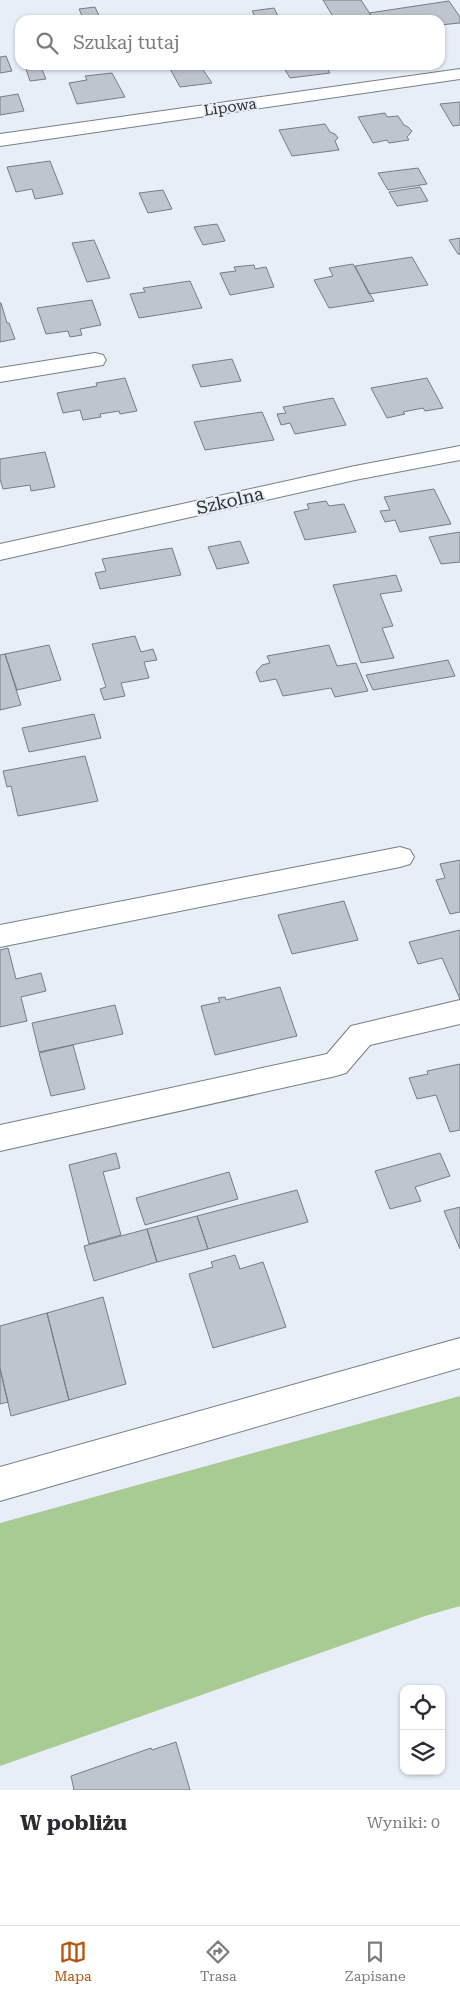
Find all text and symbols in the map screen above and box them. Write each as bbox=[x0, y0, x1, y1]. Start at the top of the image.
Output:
search box bbox=[15, 15, 445, 70]
icon: search bbox=[33, 29, 61, 57]
text: Szukaj tutaj bbox=[73, 31, 180, 54]
street label: Lipowa bbox=[202, 94, 258, 120]
street label: Szkolna bbox=[194, 483, 266, 518]
map controls bbox=[400, 1685, 445, 1775]
button: locate bbox=[400, 1685, 445, 1730]
button: layers bbox=[400, 1730, 445, 1775]
text: W pobliżu bbox=[20, 1811, 127, 1835]
text: Wyniki: 0 bbox=[367, 1813, 440, 1832]
tab: Mapa bbox=[54, 1938, 92, 1984]
tab: Trasa bbox=[200, 1938, 236, 1984]
tab: Zapisane bbox=[345, 1938, 406, 1984]

